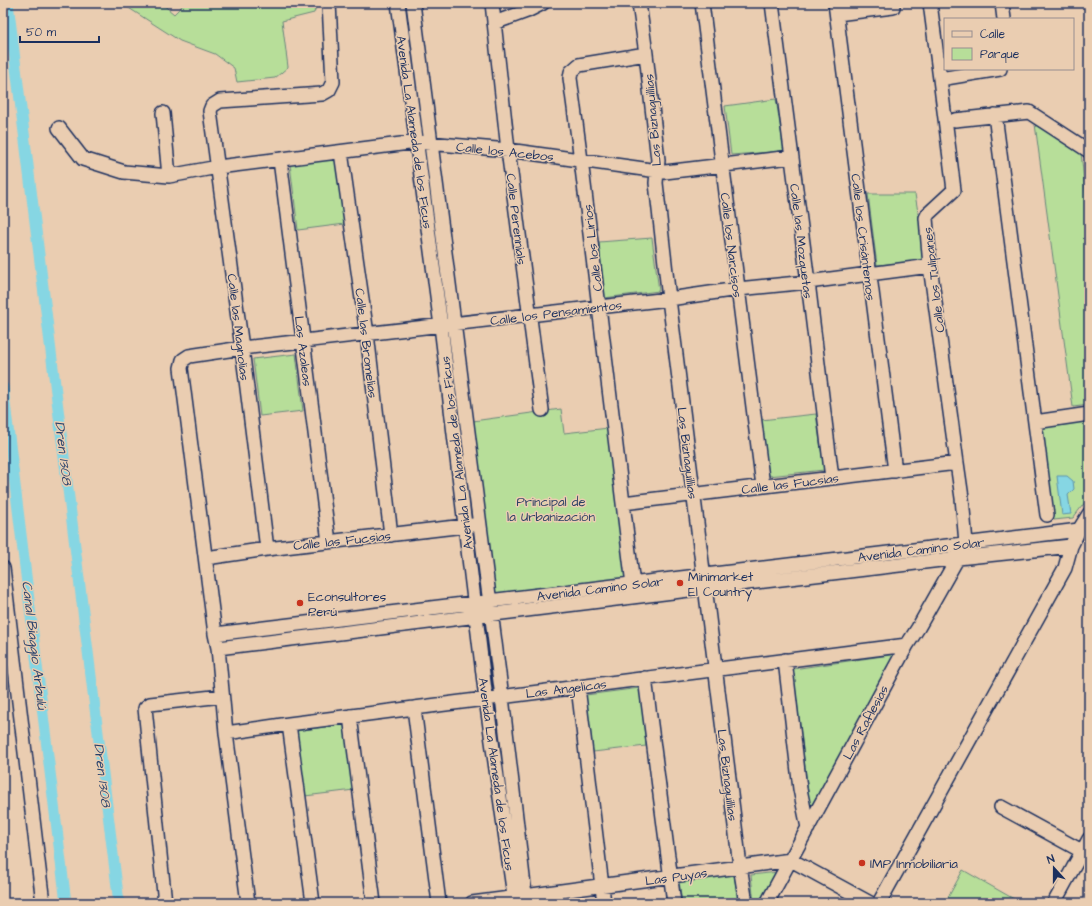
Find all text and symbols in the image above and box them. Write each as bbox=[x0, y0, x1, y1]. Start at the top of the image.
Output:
scale bar bbox=[20, 18, 99, 44]
legend bbox=[944, 18, 1074, 70]
text: 50 m bbox=[26, 24, 57, 41]
text: Calle bbox=[980, 26, 1005, 43]
street label: Avenida La Alameda de los Ficus bbox=[392, 34, 437, 230]
text: Parque bbox=[980, 46, 1020, 63]
street label: Las Biznaguillias bbox=[640, 72, 667, 167]
street label: Calle los Acebos bbox=[455, 138, 555, 166]
street label: Calle Perennials bbox=[501, 172, 531, 266]
street label: Calle los Crisántemos bbox=[846, 173, 880, 302]
street label: Calle las Mozquetas bbox=[785, 183, 817, 300]
street label: Calle los Narcisos bbox=[716, 192, 746, 299]
street label: Calle los Lirios bbox=[579, 203, 607, 292]
street label: Calle los Tulipanes bbox=[919, 226, 949, 334]
street label: Calle las Magnolias bbox=[222, 273, 254, 382]
street label: Calle las Bromelias bbox=[350, 287, 382, 400]
street label: Calle los Pensamientos bbox=[489, 296, 624, 330]
street label: Las Azaleas bbox=[290, 315, 316, 388]
street label: Avenida La Alameda de los Ficus bbox=[436, 355, 478, 551]
street label: Las Biznaguillias bbox=[671, 406, 702, 501]
water label: Dren 1308 bbox=[49, 420, 77, 487]
street label: Calle las Fucsias bbox=[740, 469, 840, 499]
park label: Principal de la Urbanización bbox=[507, 493, 595, 526]
street label: Calle las Fucsias bbox=[292, 527, 392, 555]
street label: Avenida Camino Solar bbox=[857, 533, 985, 567]
place label: Minimarket El Country bbox=[688, 568, 754, 602]
street label: Avenida Camino Solar bbox=[536, 572, 664, 606]
marker: Minimarket El Country bbox=[675, 578, 685, 588]
water label: Canal Biaggio Arbulú bbox=[16, 580, 52, 711]
place label: Econsultores Perú bbox=[308, 588, 387, 621]
marker: Econsultores Perú bbox=[295, 598, 305, 608]
street label: Las Angelicas bbox=[525, 675, 608, 704]
street label: Avenida La Alameda de los Ficus bbox=[474, 676, 519, 872]
street label: Las Raflesias bbox=[839, 682, 893, 763]
street label: Las Biznaguillias bbox=[711, 728, 742, 823]
water label: Dren 1308 bbox=[88, 742, 116, 809]
north arrow bbox=[1034, 848, 1074, 888]
text: N bbox=[1045, 851, 1057, 867]
place label: IMP Inmobiliaria bbox=[870, 855, 958, 873]
marker: IMP Inmobiliaria bbox=[857, 858, 867, 868]
street label: Las Puyas bbox=[644, 864, 709, 891]

